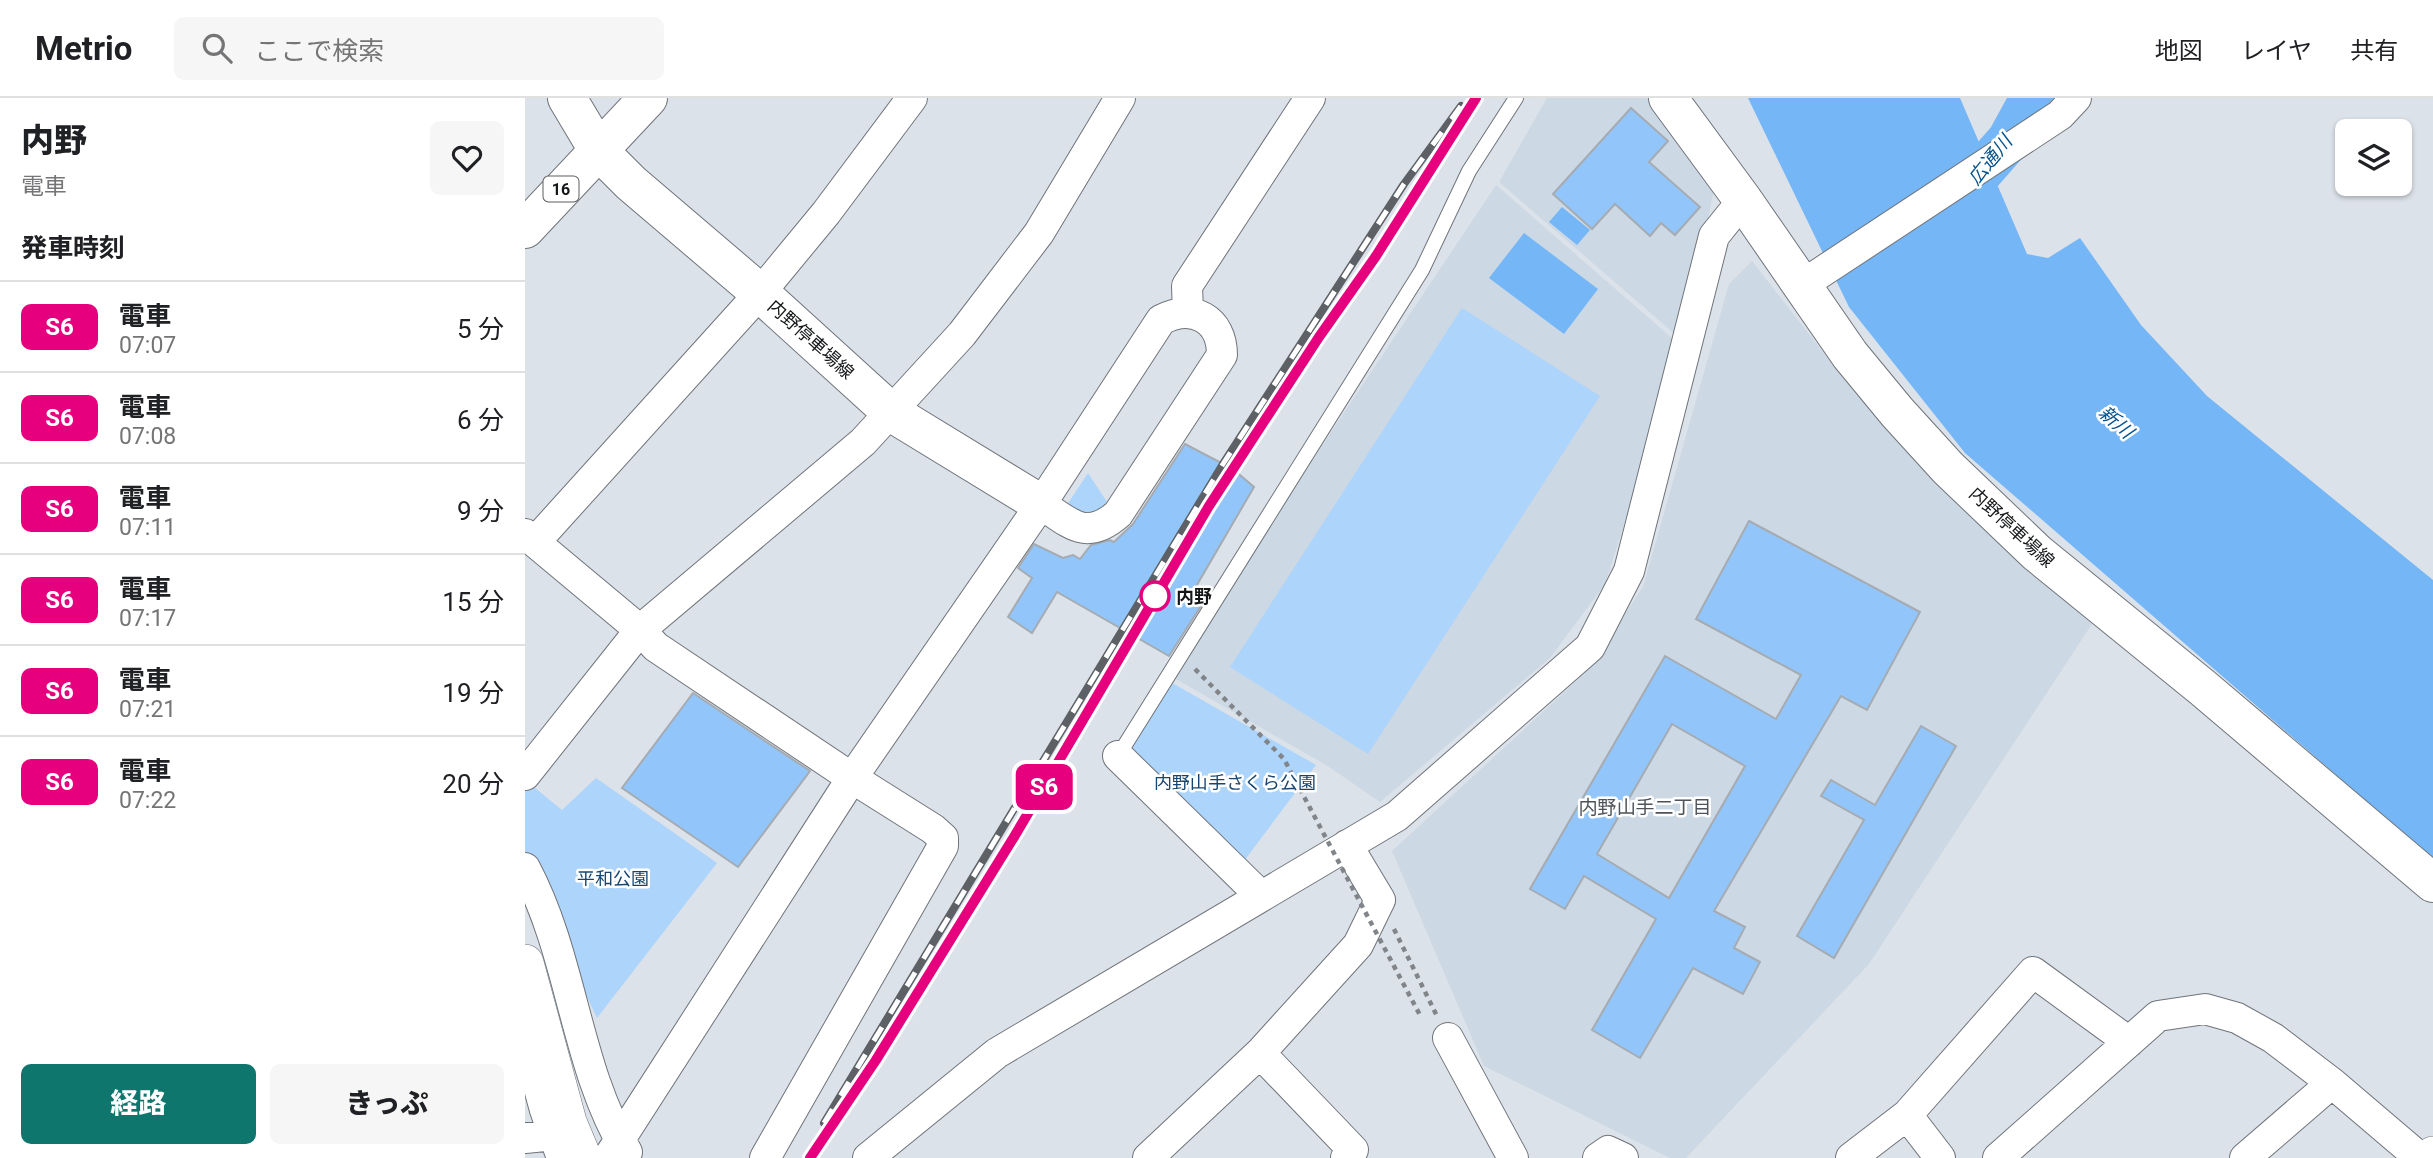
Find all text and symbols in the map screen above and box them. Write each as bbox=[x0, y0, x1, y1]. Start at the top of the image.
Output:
search box bbox=[174, 17, 664, 80]
text: Metrio bbox=[35, 29, 132, 68]
icon: search bbox=[198, 29, 236, 67]
text: ここで検索 bbox=[254, 36, 384, 66]
text: 地図 bbox=[2155, 37, 2203, 65]
text: レイヤ bbox=[2241, 37, 2312, 65]
text: 共有 bbox=[2350, 37, 2398, 65]
map controls bbox=[2335, 119, 2412, 196]
button: layers bbox=[2335, 119, 2412, 196]
text: 内野 bbox=[21, 121, 87, 160]
button: heart bbox=[430, 121, 504, 195]
water label: 広通川 bbox=[1963, 129, 2018, 189]
text: 電車 bbox=[21, 173, 67, 200]
road number: 16 bbox=[544, 176, 579, 202]
text: 発車時刻 bbox=[21, 233, 125, 263]
street label: 内野停車場線 bbox=[764, 295, 858, 383]
text: 電車 bbox=[119, 301, 171, 331]
text: S6 bbox=[45, 313, 74, 341]
text: 5 分 bbox=[457, 314, 504, 344]
text: 07:07 bbox=[119, 332, 176, 359]
text: 電車 bbox=[119, 392, 171, 422]
water label: 新川 bbox=[2094, 401, 2139, 444]
text: S6 bbox=[45, 404, 74, 432]
text: 6 分 bbox=[457, 405, 504, 435]
text: 07:08 bbox=[119, 423, 176, 450]
street label: 内野停車場線 bbox=[1965, 482, 2059, 572]
text: 電車 bbox=[119, 483, 171, 513]
text: S6 bbox=[45, 495, 74, 523]
text: 9 分 bbox=[457, 496, 504, 526]
text: 07:11 bbox=[119, 514, 176, 541]
text: 電車 bbox=[119, 574, 171, 604]
marker: 内野 bbox=[1140, 581, 1170, 611]
text: S6 bbox=[45, 586, 74, 614]
place label: 内野 bbox=[1176, 586, 1212, 607]
text: 15 分 bbox=[442, 587, 504, 617]
text: 07:17 bbox=[119, 605, 176, 632]
text: 電車 bbox=[119, 665, 171, 695]
text: S6 bbox=[45, 677, 74, 705]
text: 19 分 bbox=[442, 678, 504, 708]
text: 07:21 bbox=[119, 696, 176, 723]
text: 電車 bbox=[119, 756, 171, 786]
line badge: S6 bbox=[1013, 764, 1075, 810]
text: S6 bbox=[45, 768, 74, 796]
text: 20 分 bbox=[442, 769, 504, 799]
park label: 内野山手さくら公園 bbox=[1154, 772, 1316, 793]
text: S6 bbox=[1030, 773, 1058, 801]
text: 07:22 bbox=[119, 787, 176, 814]
district label: 内野山手二丁目 bbox=[1578, 796, 1712, 819]
park label: 平和公園 bbox=[577, 868, 649, 889]
button: 経路 bbox=[21, 1064, 256, 1144]
button: きっぷ bbox=[270, 1064, 504, 1144]

